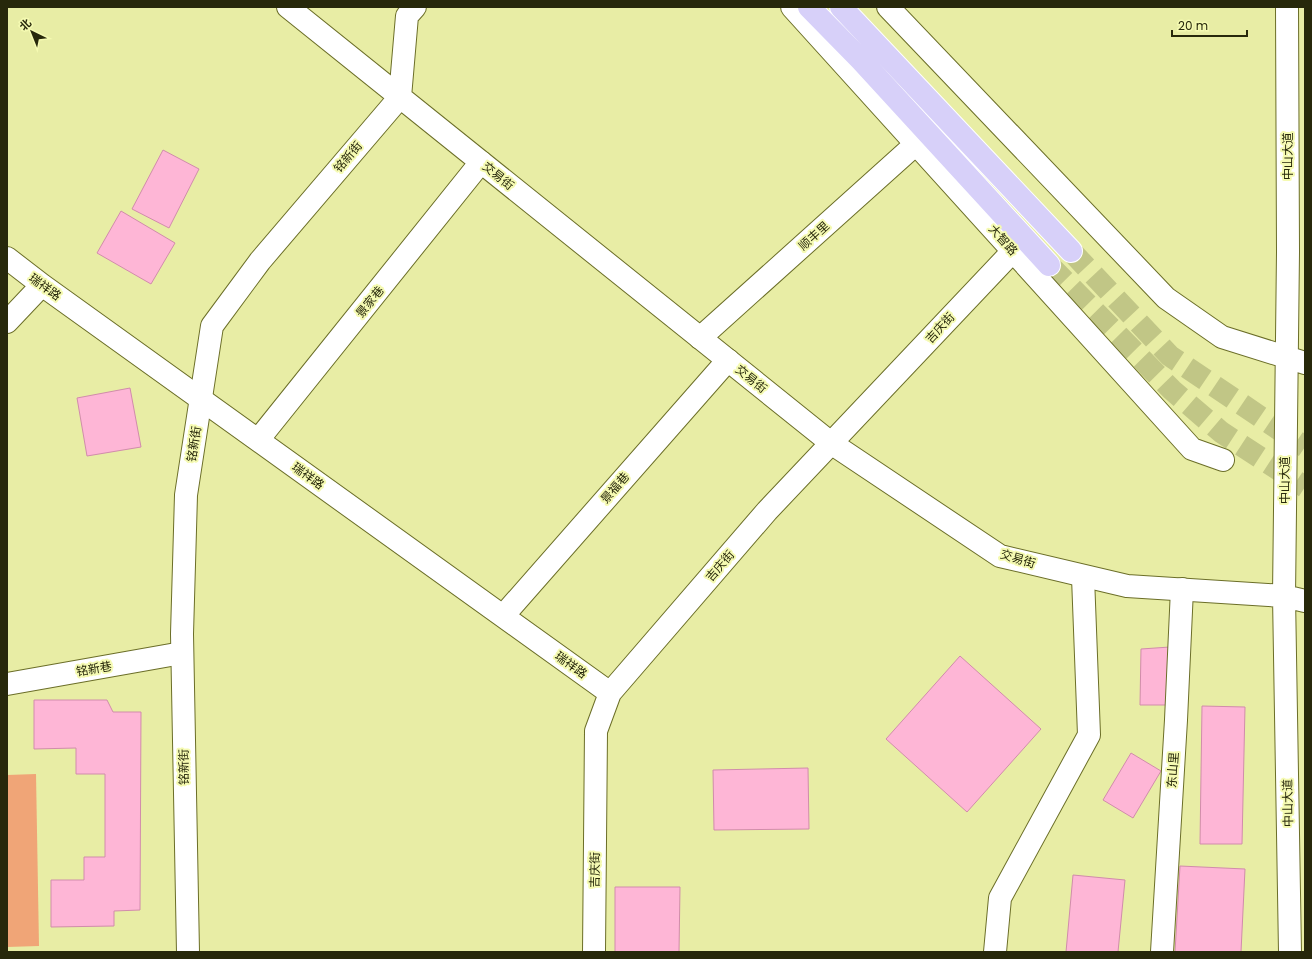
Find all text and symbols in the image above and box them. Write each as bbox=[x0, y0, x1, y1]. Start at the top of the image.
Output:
north arrow bbox=[12, 12, 52, 52]
scale bar bbox=[1172, 12, 1247, 38]
text: 北 bbox=[16, 15, 35, 34]
text: 20 m bbox=[1178, 17, 1208, 34]
street label: 中山大道 bbox=[1279, 132, 1296, 180]
street label: 铭新街 bbox=[330, 137, 366, 176]
street label: 交易街 bbox=[479, 158, 518, 194]
street label: 顺丰里 bbox=[795, 217, 833, 254]
street label: 大智路 bbox=[985, 221, 1022, 259]
street label: 瑞祥路 bbox=[26, 269, 65, 304]
street label: 景家巷 bbox=[352, 282, 388, 321]
street label: 吉庆街 bbox=[921, 309, 958, 347]
street label: 交易街 bbox=[732, 361, 771, 397]
street label: 铭新街 bbox=[182, 425, 205, 463]
street label: 中山大道 bbox=[1276, 456, 1293, 504]
street label: 瑞祥路 bbox=[289, 458, 328, 493]
street label: 景福巷 bbox=[596, 469, 633, 507]
street label: 交易街 bbox=[998, 545, 1038, 572]
street label: 吉庆街 bbox=[701, 547, 738, 585]
street label: 瑞祥路 bbox=[552, 647, 591, 682]
street label: 铭新巷 bbox=[75, 657, 113, 680]
street label: 铭新街 bbox=[175, 749, 192, 785]
street label: 东山里 bbox=[1163, 751, 1182, 789]
street label: 中山大道 bbox=[1279, 779, 1296, 827]
street label: 吉庆街 bbox=[586, 852, 603, 888]

